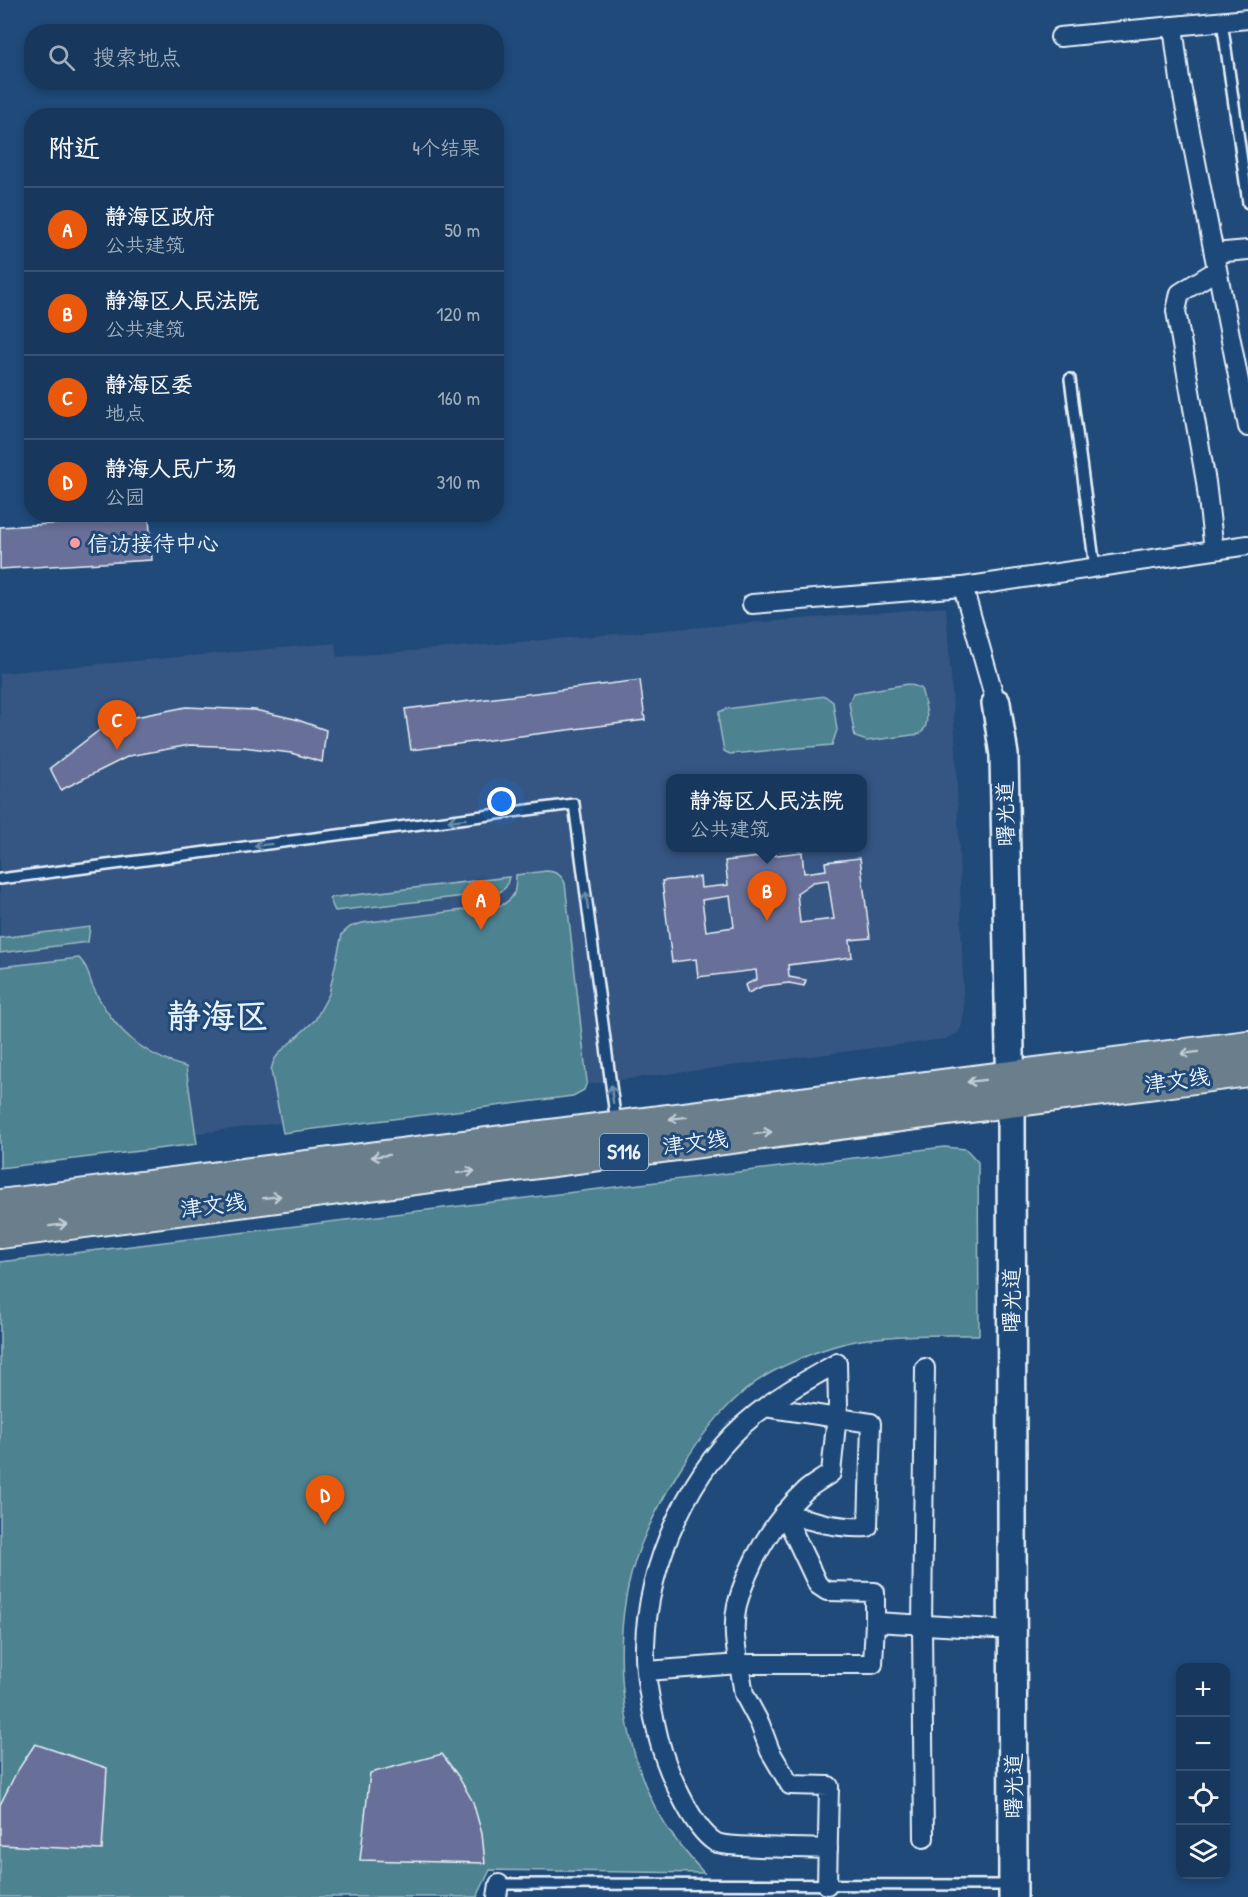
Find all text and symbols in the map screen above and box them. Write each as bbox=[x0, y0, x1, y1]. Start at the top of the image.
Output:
search box bbox=[24, 24, 504, 90]
icon: search bbox=[45, 41, 78, 74]
text: 搜索地点 bbox=[93, 42, 181, 72]
text: 附近 bbox=[48, 130, 100, 165]
text: 4个结果 bbox=[413, 134, 480, 161]
text: 静海区政府 bbox=[105, 201, 215, 231]
text: A bbox=[63, 216, 72, 243]
text: 50 m bbox=[444, 216, 480, 243]
text: 公共建筑 bbox=[105, 231, 185, 258]
text: 静海区人民法院 bbox=[105, 285, 259, 315]
text: B bbox=[62, 300, 73, 327]
text: 120 m bbox=[436, 300, 480, 327]
text: 公共建筑 bbox=[105, 315, 185, 342]
text: 静海区委 bbox=[105, 369, 193, 399]
text: C bbox=[62, 384, 73, 411]
text: 160 m bbox=[438, 384, 480, 411]
text: 地点 bbox=[105, 399, 145, 426]
text: 静海人民广场 bbox=[105, 453, 237, 483]
text: D bbox=[63, 468, 72, 495]
text: 310 m bbox=[437, 468, 480, 495]
text: 公园 bbox=[105, 483, 145, 510]
place label: 信访接待中心 bbox=[87, 528, 219, 558]
marker: 信访接待中心 bbox=[68, 536, 82, 550]
pin: C bbox=[98, 700, 136, 750]
popup bbox=[666, 774, 867, 852]
street label: 曙光道 bbox=[989, 781, 1021, 847]
text: 静海区人民法院 bbox=[689, 785, 844, 815]
your location bbox=[487, 787, 516, 816]
one-way arrow bbox=[447, 814, 467, 825]
text: 公共建筑 bbox=[689, 815, 769, 842]
one-way arrow bbox=[254, 839, 274, 850]
pin: B bbox=[748, 872, 786, 921]
pin: A bbox=[462, 880, 500, 930]
one-way arrow bbox=[581, 891, 592, 911]
district label: 静海区 bbox=[167, 993, 269, 1039]
one-way arrow bbox=[1181, 1048, 1200, 1059]
street label: 津文线 bbox=[1142, 1061, 1212, 1099]
one-way arrow bbox=[966, 1076, 986, 1087]
one-way arrow bbox=[606, 1085, 617, 1105]
one-way arrow bbox=[669, 1113, 688, 1124]
street label: 津文线 bbox=[660, 1123, 730, 1161]
one-way arrow bbox=[753, 1128, 772, 1139]
road number: S116 bbox=[600, 1134, 648, 1170]
one-way arrow bbox=[371, 1151, 391, 1162]
one-way arrow bbox=[455, 1167, 475, 1178]
street label: 津文线 bbox=[178, 1186, 248, 1224]
one-way arrow bbox=[262, 1192, 282, 1203]
one-way arrow bbox=[48, 1220, 67, 1231]
street label: 曙光道 bbox=[996, 1267, 1026, 1333]
pin: D bbox=[306, 1476, 344, 1525]
map controls bbox=[1176, 1663, 1230, 1879]
button: + bbox=[1176, 1663, 1230, 1717]
button: − bbox=[1176, 1717, 1230, 1771]
street label: 曙光道 bbox=[998, 1753, 1028, 1819]
button: locate bbox=[1176, 1771, 1230, 1825]
button: layers bbox=[1176, 1825, 1230, 1879]

